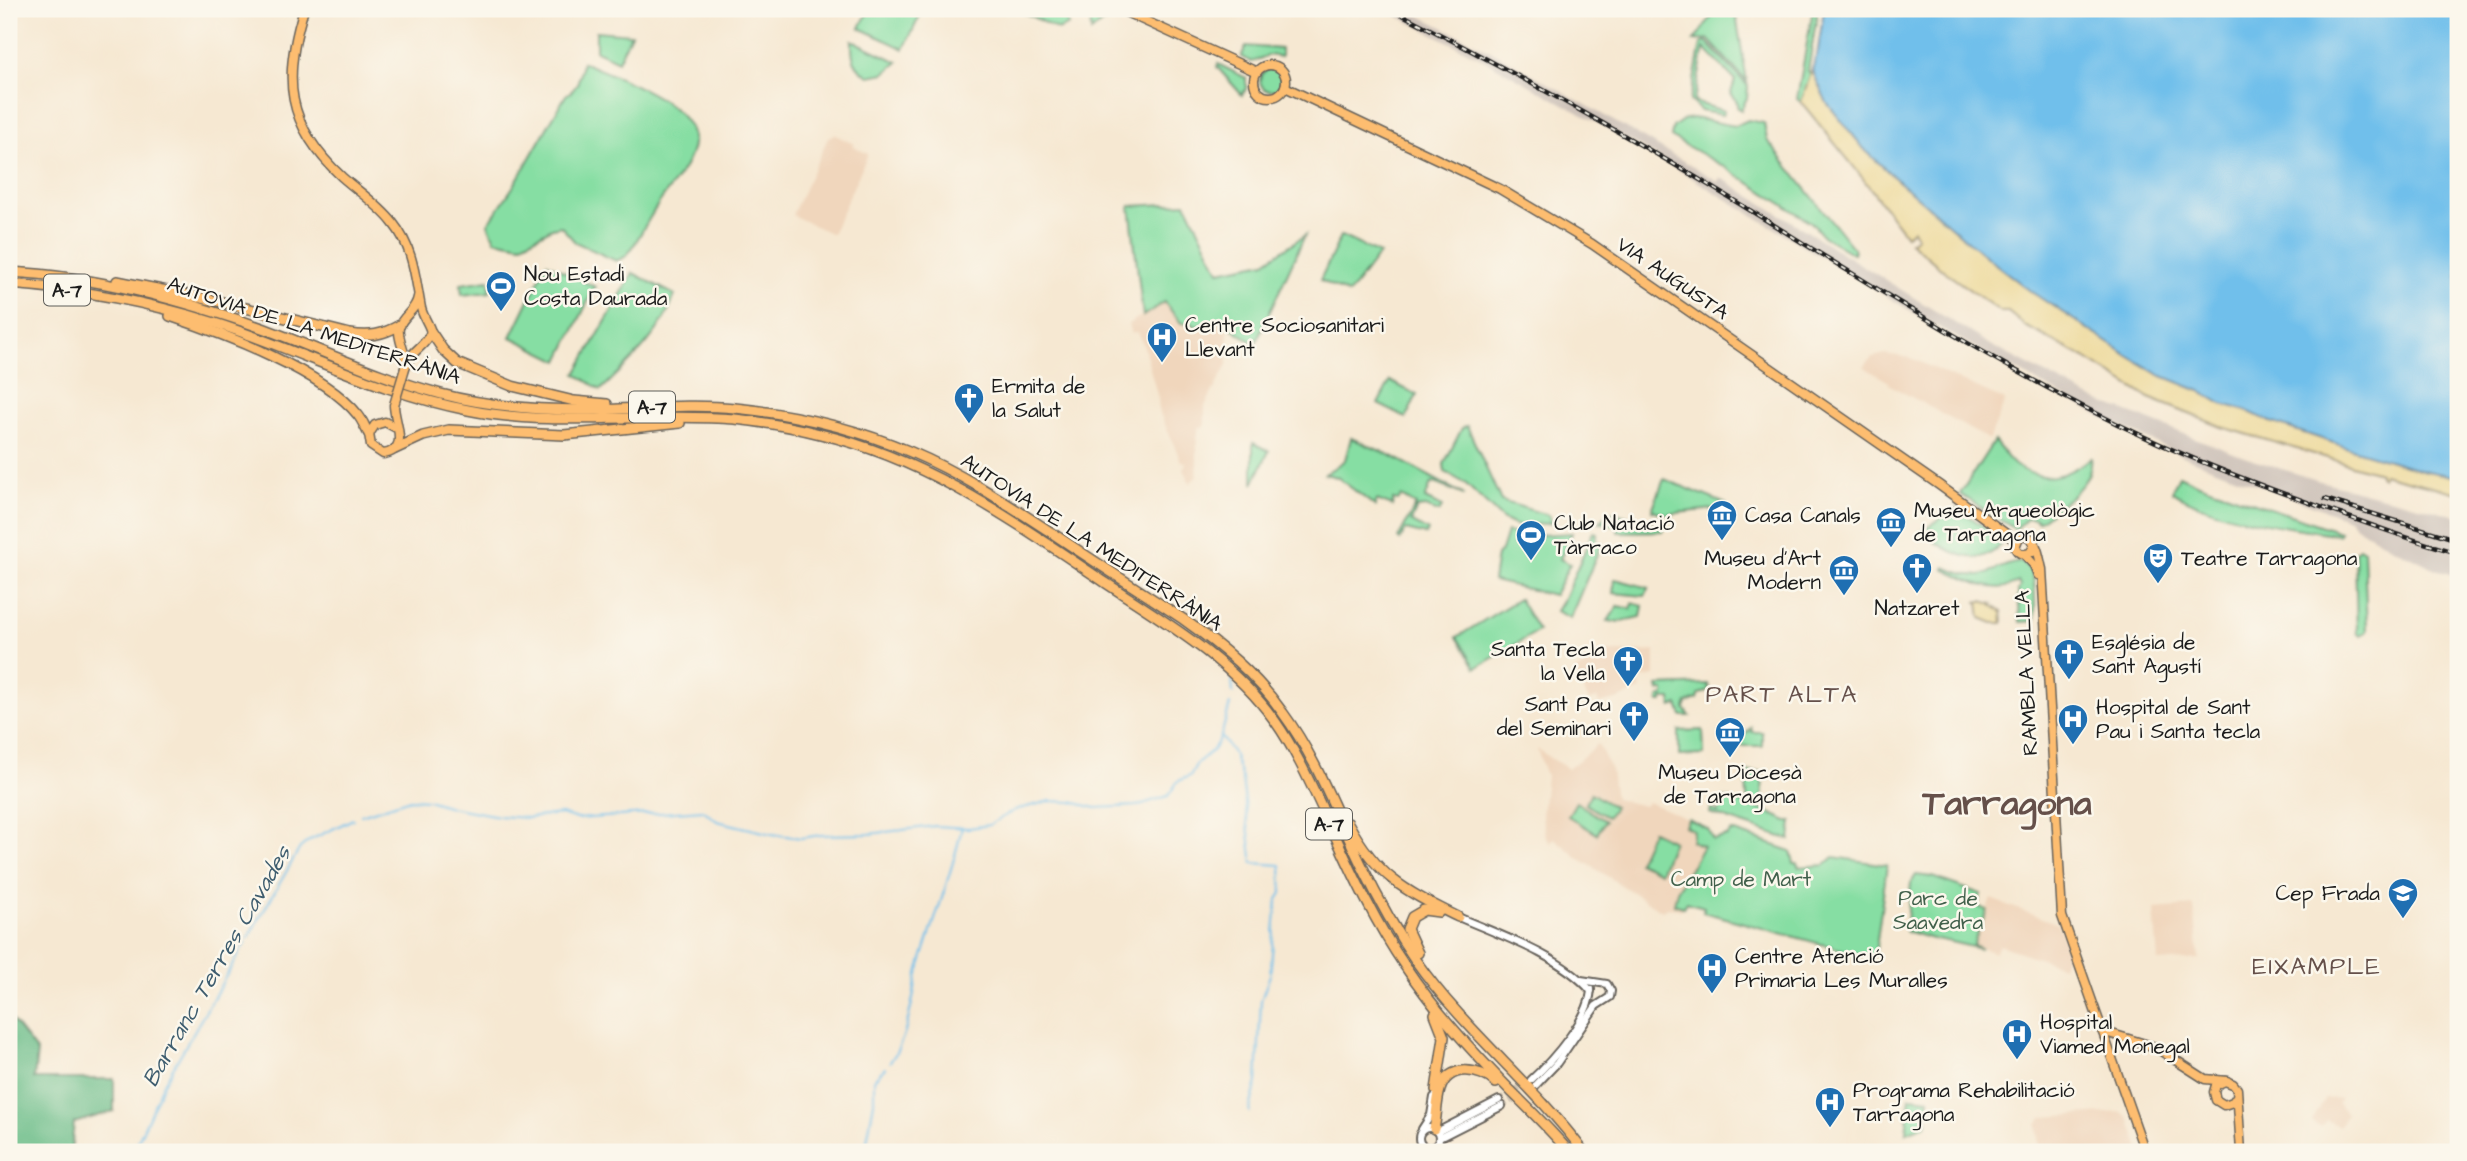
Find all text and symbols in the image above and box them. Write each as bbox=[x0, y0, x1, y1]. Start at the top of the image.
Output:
street label: VIA AUGUSTA bbox=[1611, 230, 1735, 327]
place label: Nou Estadi Costa Daurada bbox=[524, 260, 668, 313]
street label: AUTOVIA DE LA MEDITERRÀNIA bbox=[163, 269, 465, 392]
sports icon: Nou Estadi Costa Daurada bbox=[484, 269, 518, 313]
road number: A-7 bbox=[44, 274, 90, 306]
place label: Centre Sociosanitari Llevant bbox=[1185, 311, 1384, 364]
hospital icon: Centre Sociosanitari Llevant bbox=[1145, 320, 1179, 364]
place label: Ermita de la Salut bbox=[992, 372, 1085, 425]
church icon: Ermita de la Salut bbox=[952, 381, 986, 425]
road number: A-7 bbox=[629, 392, 675, 422]
street label: AUTOVIA DE LA MEDITERRÀNIA bbox=[955, 447, 1229, 638]
place label: Museu Arqueològic de Tarragona bbox=[1914, 496, 2095, 551]
museum icon: Casa Canals bbox=[1705, 498, 1739, 542]
place label: Casa Canals bbox=[1745, 501, 1861, 530]
museum icon: Museu Arqueològic de Tarragona bbox=[1874, 505, 1908, 549]
place label: Club Natació Tàrraco bbox=[1554, 509, 1675, 562]
sports icon: Club Natació Tàrraco bbox=[1514, 518, 1548, 562]
theatre icon: Teatre Tarragona bbox=[2141, 541, 2175, 585]
place label: Museu d'Art Modern bbox=[1704, 544, 1822, 597]
place label: Teatre Tarragona bbox=[2181, 544, 2358, 575]
church icon: Natzaret bbox=[1900, 551, 1934, 595]
museum icon: Museu d'Art Modern bbox=[1827, 553, 1861, 597]
street label: RAMBLA VELLA bbox=[2008, 589, 2045, 756]
place label: Natzaret bbox=[1875, 594, 1960, 623]
place label: Església de Sant Agustí bbox=[2092, 628, 2202, 683]
place label: Santa Tecla la Vella bbox=[1491, 635, 1605, 688]
church icon: Església de Sant Agustí bbox=[2052, 637, 2086, 681]
church icon: Santa Tecla la Vella bbox=[1611, 644, 1645, 688]
district label: PART ALTA bbox=[1706, 678, 1858, 712]
place label: Sant Pau del Seminari bbox=[1497, 690, 1611, 743]
place label: Hospital de Sant Pau i Santa tecla bbox=[2096, 693, 2260, 746]
church icon: Sant Pau del Seminari bbox=[1617, 699, 1651, 743]
hospital icon: Hospital de Sant Pau i Santa tecla bbox=[2056, 702, 2090, 746]
museum icon: Museu Diocesà de Tarragona bbox=[1713, 715, 1747, 759]
place label: Museu Diocesà de Tarragona bbox=[1658, 758, 1802, 813]
district label: Tarragona bbox=[1921, 779, 2092, 830]
road number: A-7 bbox=[1306, 808, 1352, 839]
water label: Barranc Terres Cavades bbox=[135, 839, 300, 1093]
park label: Camp de Mart bbox=[1671, 865, 1812, 895]
school or university icon: Cep Frada bbox=[2386, 876, 2420, 920]
place label: Cep Frada bbox=[2275, 879, 2380, 909]
park label: Parc de Saavedra bbox=[1893, 884, 1983, 937]
place label: Centre Atenció Primaria Les Muralles bbox=[1735, 942, 1948, 995]
district label: EIXAMPLE bbox=[2252, 950, 2382, 984]
hospital icon: Centre Atenció Primaria Les Muralles bbox=[1695, 951, 1729, 995]
place label: Hospital Viamed Monegal bbox=[2040, 1008, 2190, 1063]
hospital icon: Hospital Viamed Monegal bbox=[2000, 1017, 2034, 1061]
place label: Programa Rehabilitació Tarragona bbox=[1853, 1076, 2075, 1131]
hospital icon: Programa Rehabilitació Tarragona bbox=[1813, 1085, 1847, 1129]

